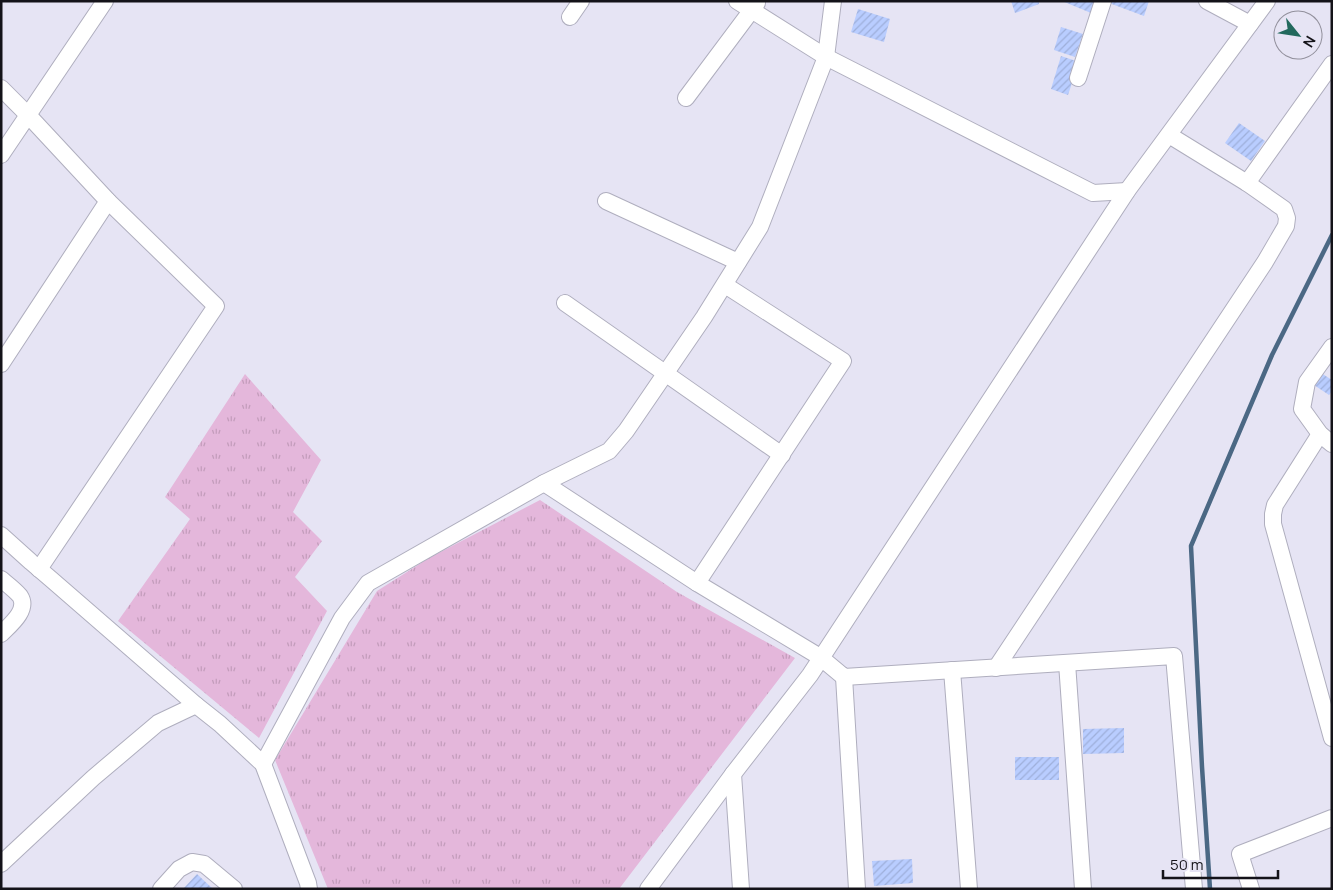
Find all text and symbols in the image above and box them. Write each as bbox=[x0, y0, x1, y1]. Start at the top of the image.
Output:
north arrow bbox=[1273, 10, 1323, 60]
text: N bbox=[1299, 33, 1320, 51]
scale bar bbox=[1163, 848, 1278, 880]
text: 50 m bbox=[1170, 854, 1204, 875]

